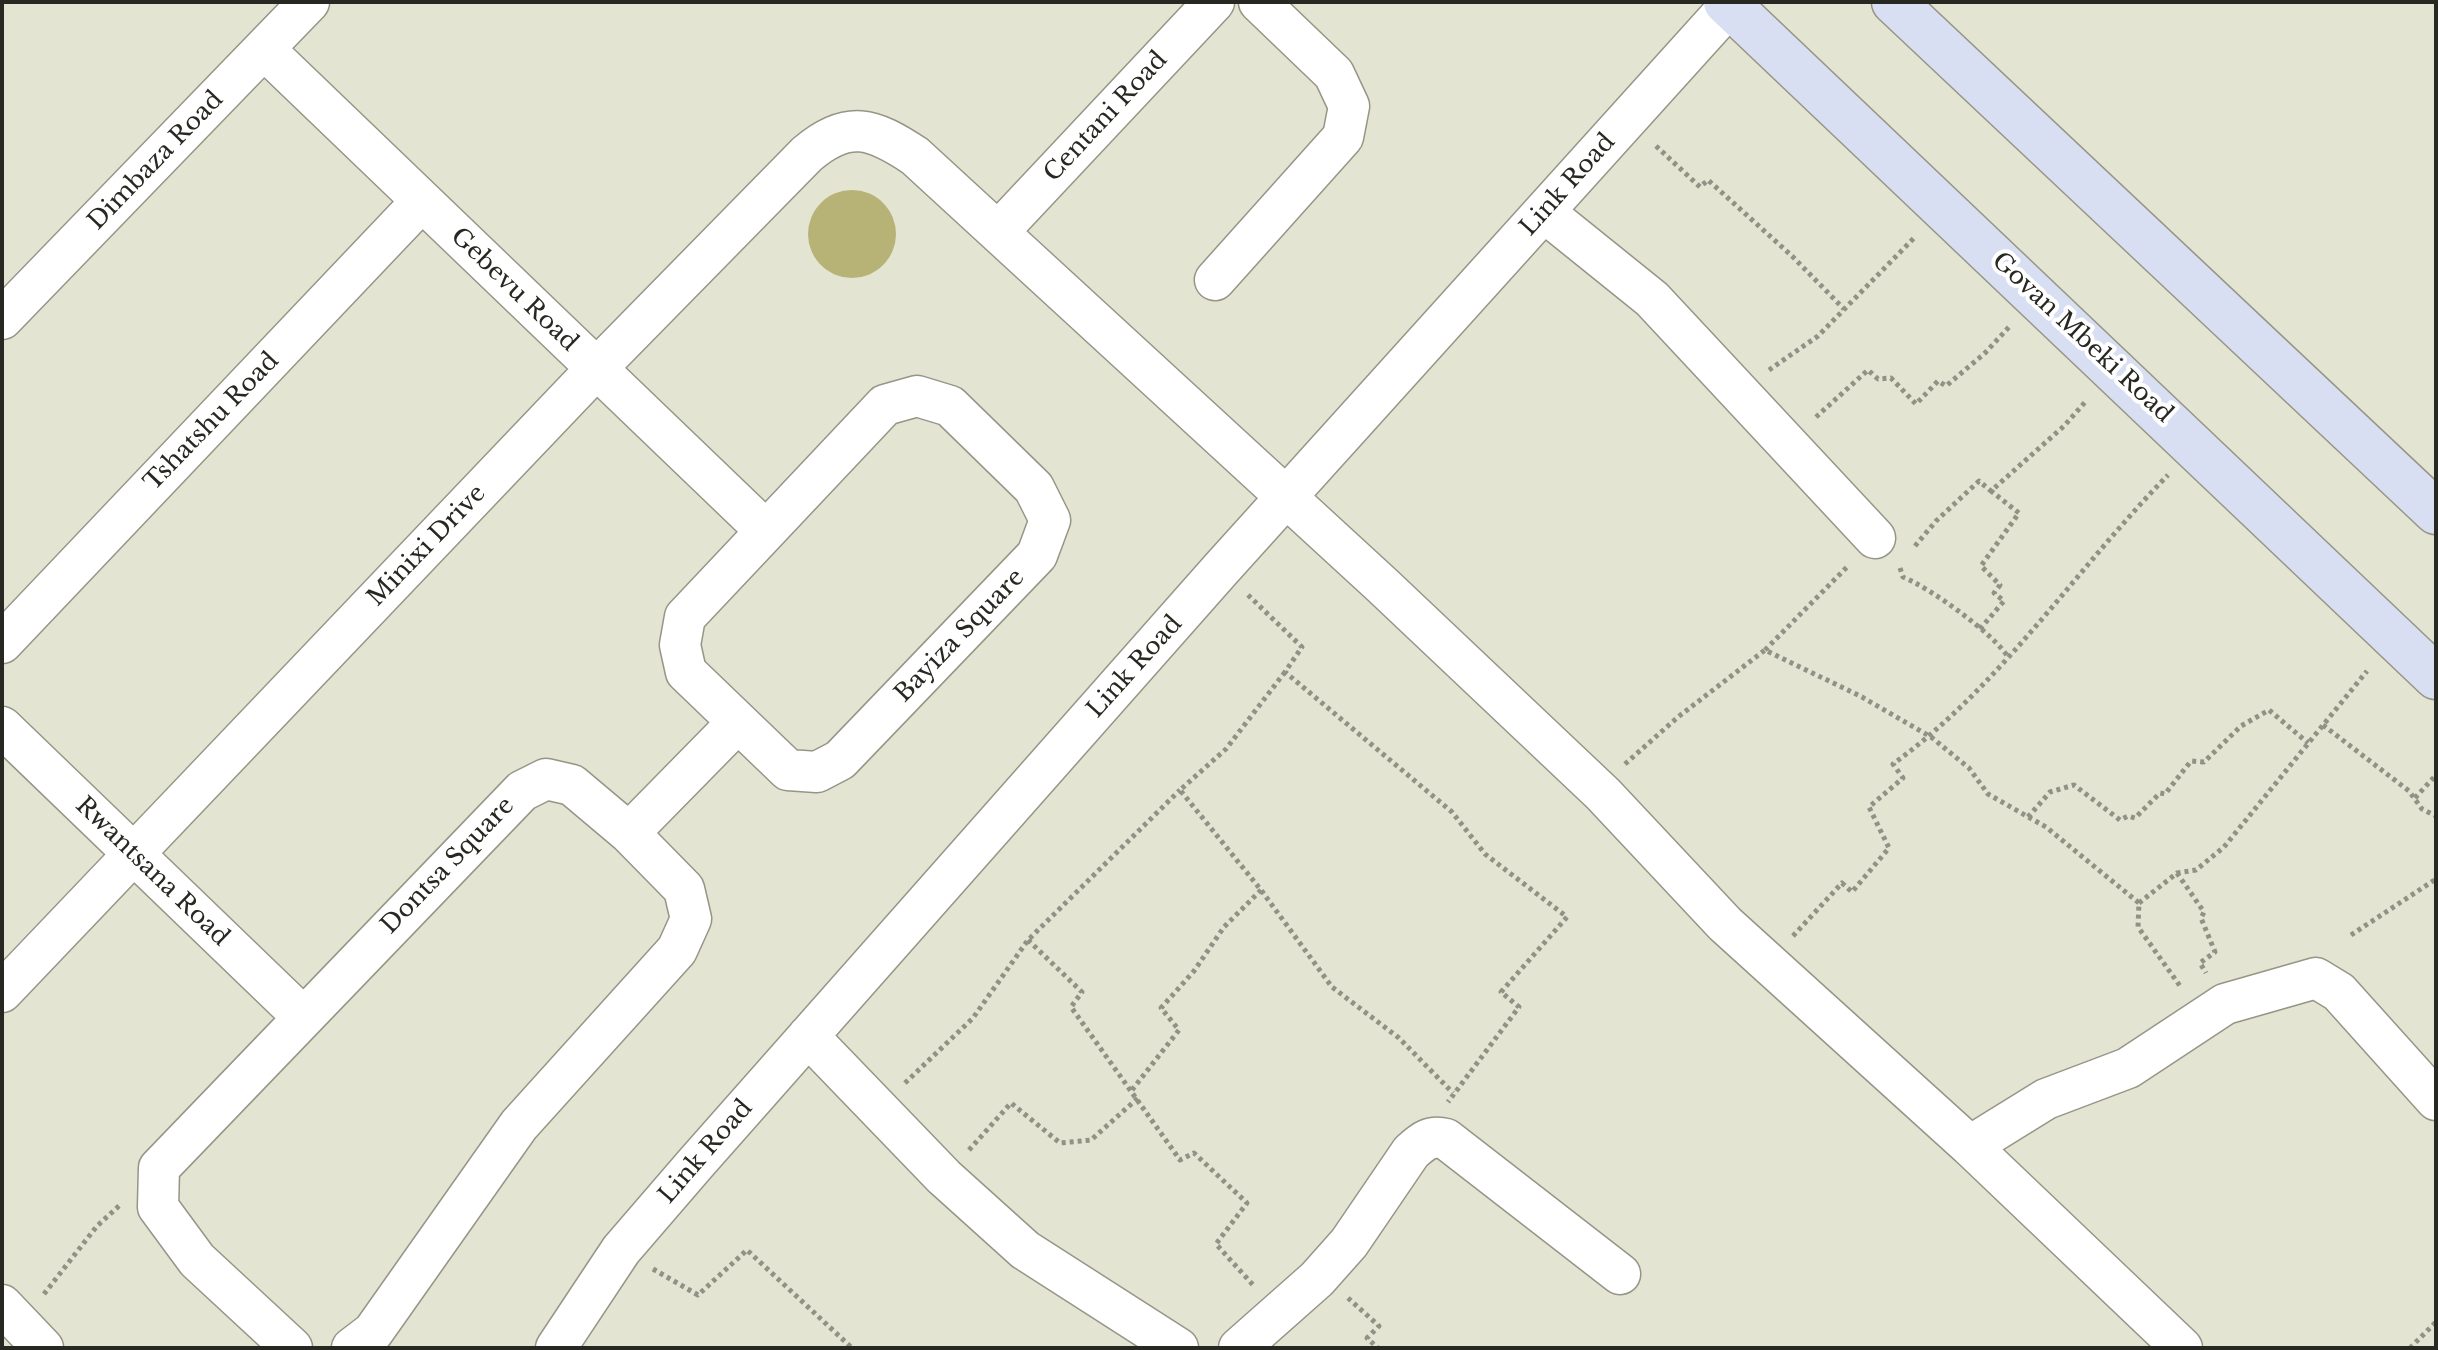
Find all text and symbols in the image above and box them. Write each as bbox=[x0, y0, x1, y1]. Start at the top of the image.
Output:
street label: Centani Road bbox=[1038, 46, 1174, 188]
street label: Dimbaza Road bbox=[83, 86, 229, 236]
street label: Link Road bbox=[1515, 128, 1621, 242]
street label: Gebevu Road bbox=[445, 222, 583, 358]
street label: Govan Mbeki Road bbox=[1986, 247, 2178, 429]
street label: Tshatshu Road bbox=[139, 347, 285, 497]
street label: Minixi Drive bbox=[362, 479, 492, 613]
street label: Bayiza Square bbox=[889, 564, 1031, 708]
street label: Link Road bbox=[1082, 610, 1188, 724]
street label: Rwantsana Road bbox=[69, 791, 235, 953]
street label: Dontsa Square bbox=[375, 792, 521, 940]
street label: Link Road bbox=[653, 1094, 759, 1210]

